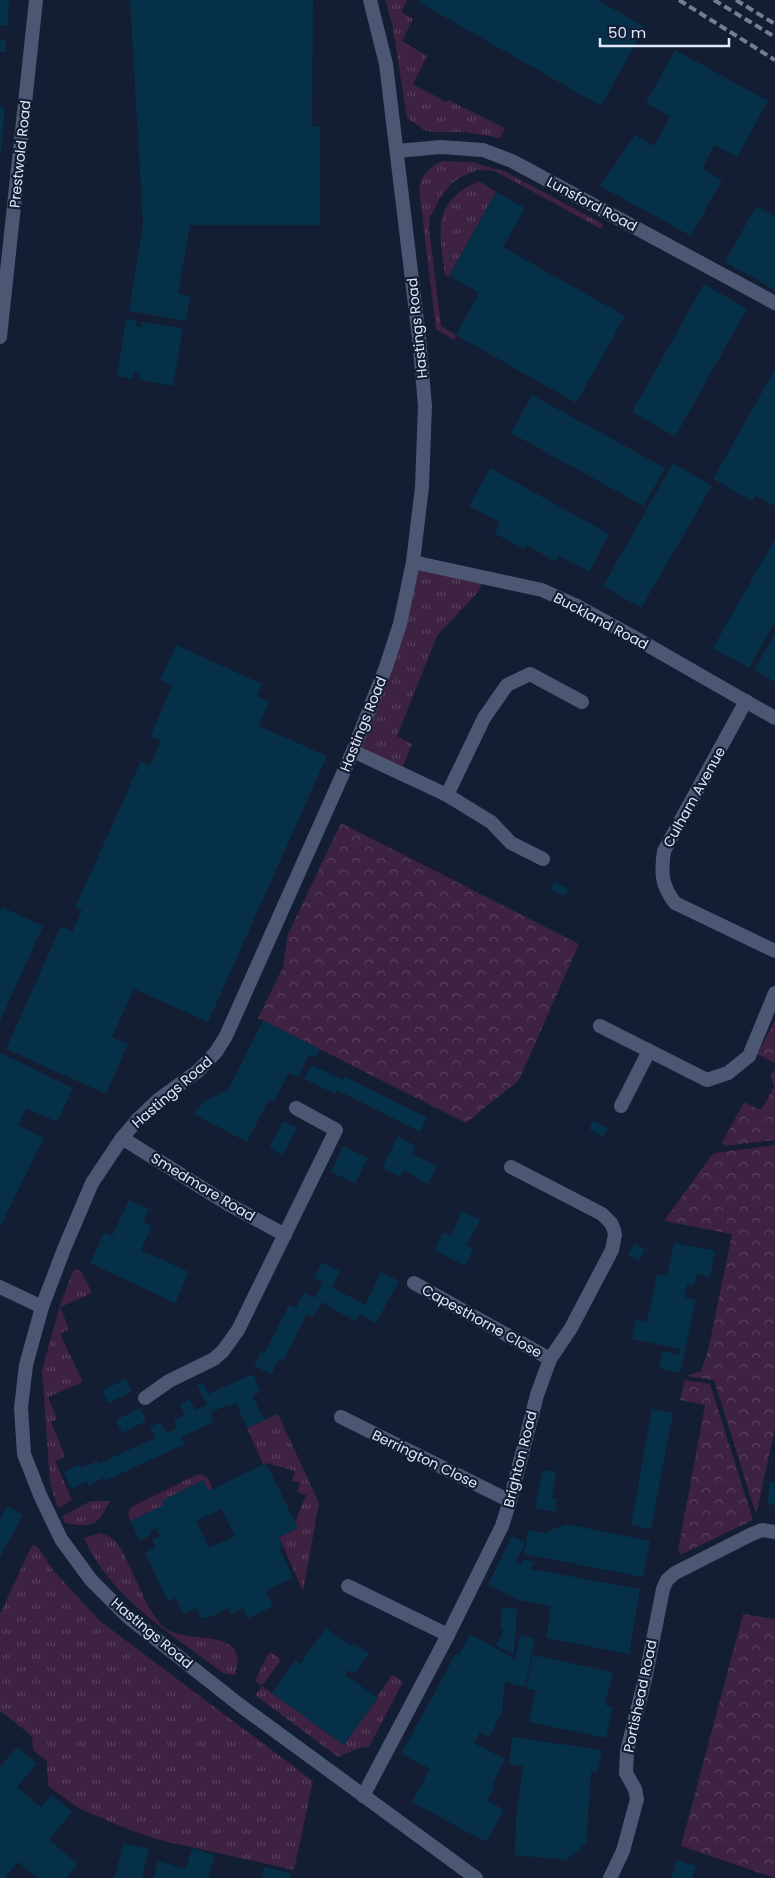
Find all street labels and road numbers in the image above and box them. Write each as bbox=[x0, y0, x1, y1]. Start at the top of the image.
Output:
street label: Prestwold Road bbox=[4, 99, 36, 209]
street label: Lunsford Road bbox=[543, 172, 641, 236]
street label: Hastings Road bbox=[402, 277, 432, 379]
street label: Buckland Road bbox=[550, 588, 652, 654]
street label: Hastings Road bbox=[335, 673, 391, 775]
street label: Culham Avenue bbox=[658, 743, 730, 851]
street label: Hastings Road bbox=[127, 1051, 217, 1133]
street label: Smedmore Road bbox=[147, 1148, 259, 1226]
street label: Capesthorne Close bbox=[418, 1280, 546, 1363]
street label: Brighton Road bbox=[498, 1409, 542, 1509]
street label: Berrington Close bbox=[369, 1425, 482, 1493]
street label: Hastings Road bbox=[107, 1593, 197, 1673]
street label: Portishead Road bbox=[618, 1638, 662, 1754]

